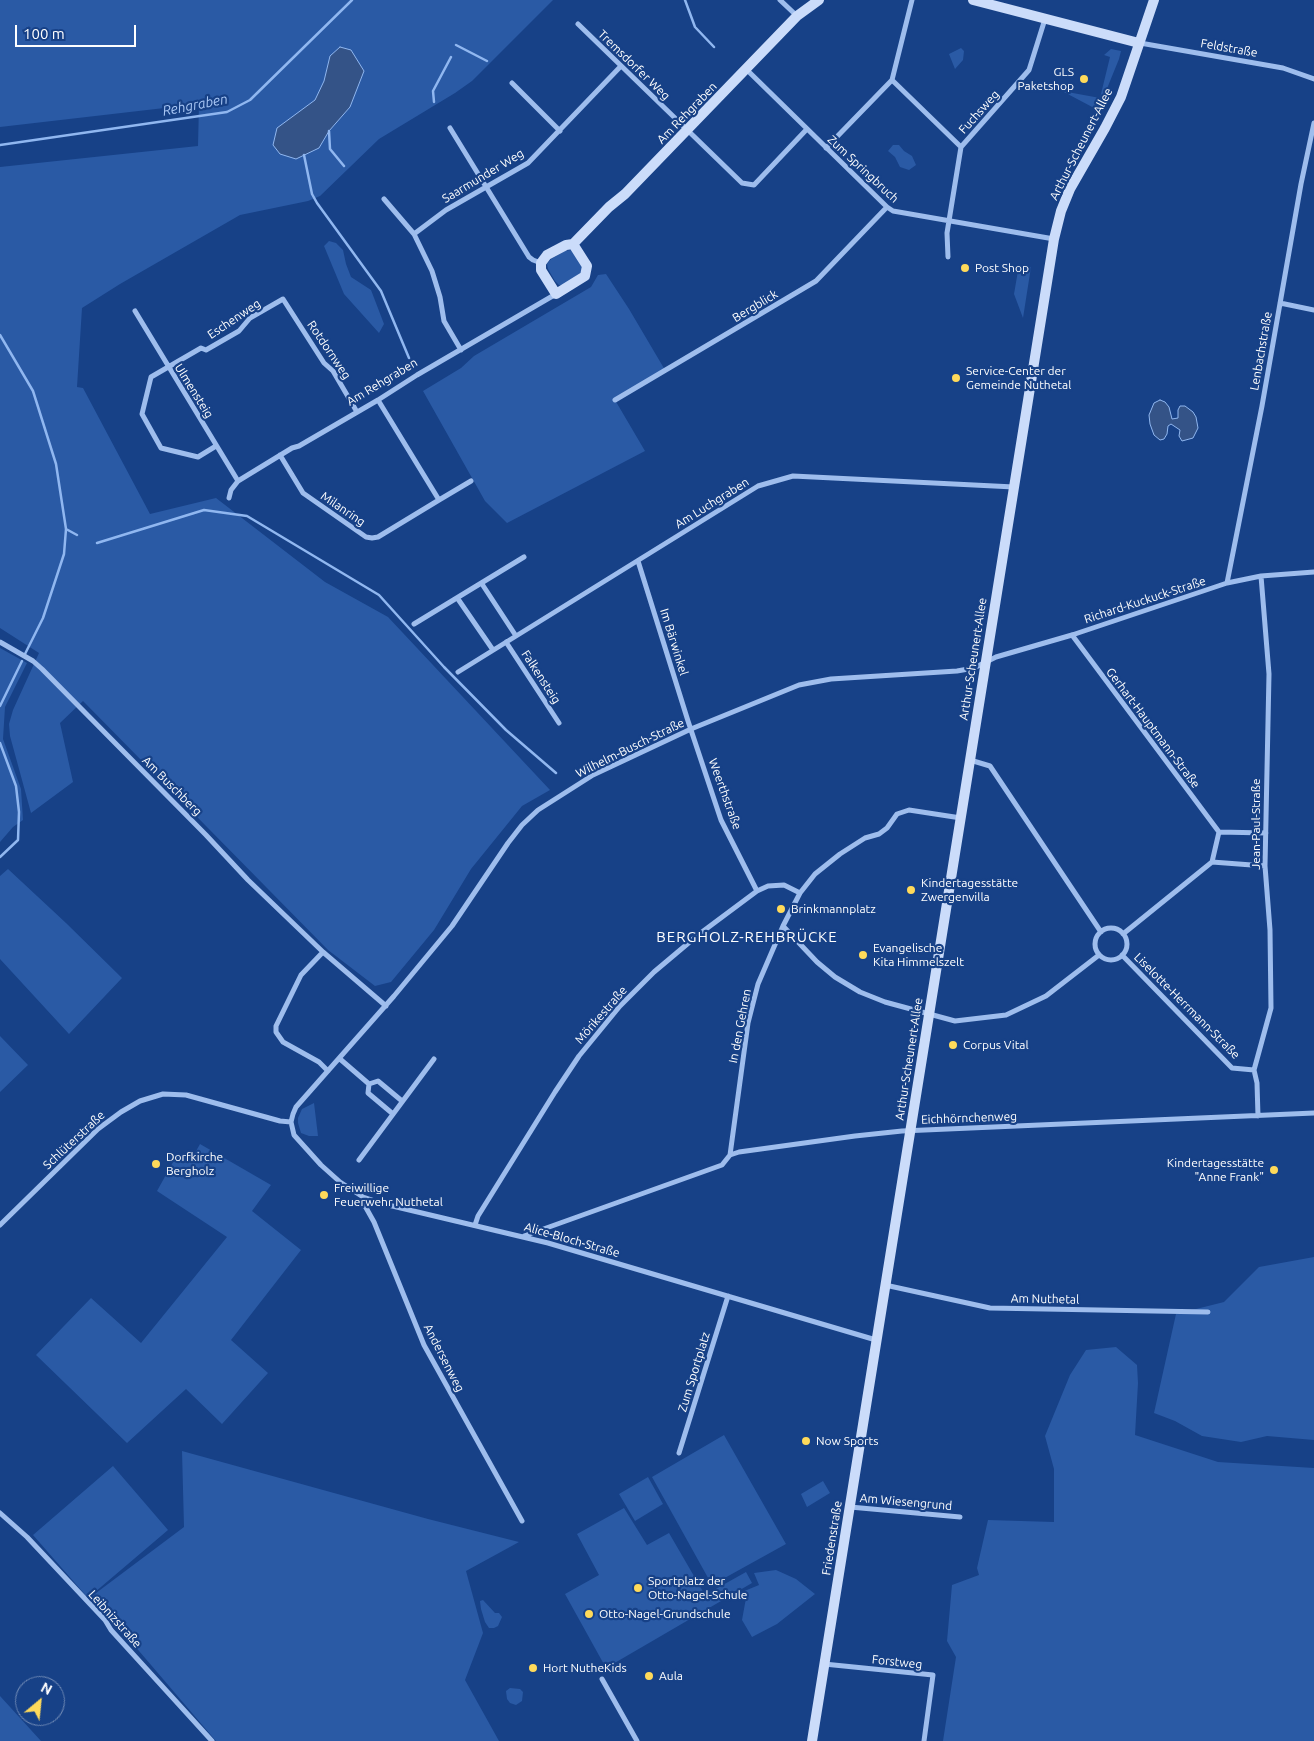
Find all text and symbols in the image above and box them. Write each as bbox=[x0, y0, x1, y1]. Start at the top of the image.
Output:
scale bar bbox=[18, 15, 139, 47]
text: 100 m bbox=[23, 25, 65, 42]
street label: Tremsdorfer Weg bbox=[595, 27, 673, 103]
street label: Feldstraße bbox=[1199, 36, 1259, 60]
place label: GLS Paketshop bbox=[1017, 65, 1074, 93]
marker: GLS Paketshop bbox=[1078, 73, 1090, 85]
street label: Am Rehgraben bbox=[654, 79, 720, 147]
street label: Arthur-Scheunert-Allee bbox=[1046, 85, 1116, 203]
street label: Fuchsweg bbox=[956, 87, 1002, 137]
water label: Rehgraben bbox=[161, 90, 229, 120]
street label: Zum Springbruch bbox=[824, 132, 902, 206]
street label: Saarmunder Weg bbox=[440, 146, 526, 206]
place label: Post Shop bbox=[975, 261, 1029, 275]
marker: Post Shop bbox=[959, 262, 971, 274]
street label: Bergblick bbox=[730, 287, 780, 325]
street label: Eschenweg bbox=[205, 296, 263, 342]
street label: Lenbachstraße bbox=[1247, 311, 1275, 391]
street label: Rotdornweg bbox=[304, 318, 354, 382]
street label: Am Rehgraben bbox=[344, 355, 420, 409]
street label: Ulmensteig bbox=[172, 361, 216, 421]
place label: Service-Center der Gemeinde Nuthetal bbox=[966, 364, 1071, 392]
marker: Service-Center der Gemeinde Nuthetal bbox=[950, 372, 962, 384]
street label: Am Luchgraben bbox=[672, 475, 752, 531]
street label: Milanring bbox=[318, 489, 368, 529]
street label: Richard-Kuckuck-Straße bbox=[1082, 574, 1208, 626]
street label: Arthur-Scheunert-Allee bbox=[956, 597, 990, 721]
street label: Im Bärwinkel bbox=[657, 607, 691, 677]
street label: Falkensteig bbox=[518, 648, 564, 706]
street label: Gerhart-Hauptmann-Straße bbox=[1103, 665, 1203, 791]
street label: Wilhelm-Busch-Straße bbox=[573, 715, 687, 781]
street label: Am Buschberg bbox=[139, 753, 205, 819]
street label: Weerthstraße bbox=[705, 756, 745, 832]
street label: Jean-Paul-Straße bbox=[1249, 778, 1263, 870]
place label: Kindertagesstätte Zwergenvilla bbox=[921, 876, 1018, 904]
marker: Kindertagesstätte Zwergenvilla bbox=[905, 884, 917, 896]
place label: Brinkmannplatz bbox=[791, 902, 876, 916]
marker: Brinkmannplatz bbox=[775, 903, 787, 915]
district label: BERGHOLZ-REHBRÜCKE bbox=[654, 928, 840, 946]
place label: Evangelische Kita Himmelszelt bbox=[873, 941, 964, 969]
marker: Evangelische Kita Himmelszelt bbox=[857, 949, 869, 961]
street label: Liselotte-Herrmann-Straße bbox=[1131, 950, 1243, 1062]
street label: Mörikestraße bbox=[572, 983, 630, 1047]
street label: In den Gehren bbox=[726, 988, 754, 1064]
street label: Arthur-Scheunert-Allee bbox=[892, 997, 926, 1121]
place label: Corpus Vital bbox=[963, 1038, 1029, 1052]
marker: Corpus Vital bbox=[947, 1039, 959, 1051]
street label: Schlüterstraße bbox=[40, 1108, 108, 1172]
street label: Eichhörnchenweg bbox=[921, 1109, 1017, 1127]
place label: Dorfkirche Bergholz bbox=[166, 1150, 223, 1178]
place label: Kindertagesstätte "Anne Frank" bbox=[1167, 1156, 1264, 1184]
marker: Dorfkirche Bergholz bbox=[150, 1158, 162, 1170]
marker: Kindertagesstätte "Anne Frank" bbox=[1268, 1164, 1280, 1176]
place label: Freiwillige Feuerwehr Nuthetal bbox=[334, 1181, 443, 1209]
marker: Freiwillige Feuerwehr Nuthetal bbox=[318, 1189, 330, 1201]
street label: Alice-Bloch-Straße bbox=[523, 1219, 621, 1261]
street label: Am Nuthetal bbox=[1011, 1291, 1079, 1307]
street label: Andersenweg bbox=[421, 1322, 467, 1394]
street label: Zum Sportplatz bbox=[675, 1330, 713, 1414]
place label: Now Sports bbox=[816, 1434, 878, 1448]
marker: Now Sports bbox=[800, 1435, 812, 1447]
street label: Am Wiesengrund bbox=[859, 1491, 953, 1513]
street label: Friedenstraße bbox=[819, 1500, 845, 1576]
place label: Sportplatz der Otto-Nagel-Schule bbox=[648, 1574, 747, 1602]
marker: Sportplatz der Otto-Nagel-Schule bbox=[632, 1582, 644, 1594]
street label: Leibnizstraße bbox=[85, 1587, 145, 1651]
place label: Otto-Nagel-Grundschule bbox=[599, 1607, 731, 1621]
marker: Otto-Nagel-Grundschule bbox=[583, 1608, 595, 1620]
street label: Forstweg bbox=[871, 1652, 923, 1672]
place label: Hort NutheKids bbox=[543, 1661, 627, 1675]
marker: Hort NutheKids bbox=[527, 1662, 539, 1674]
place label: Aula bbox=[659, 1669, 683, 1683]
marker: Aula bbox=[643, 1670, 655, 1682]
north arrow bbox=[15, 1676, 65, 1726]
text: N bbox=[38, 1679, 55, 1698]

